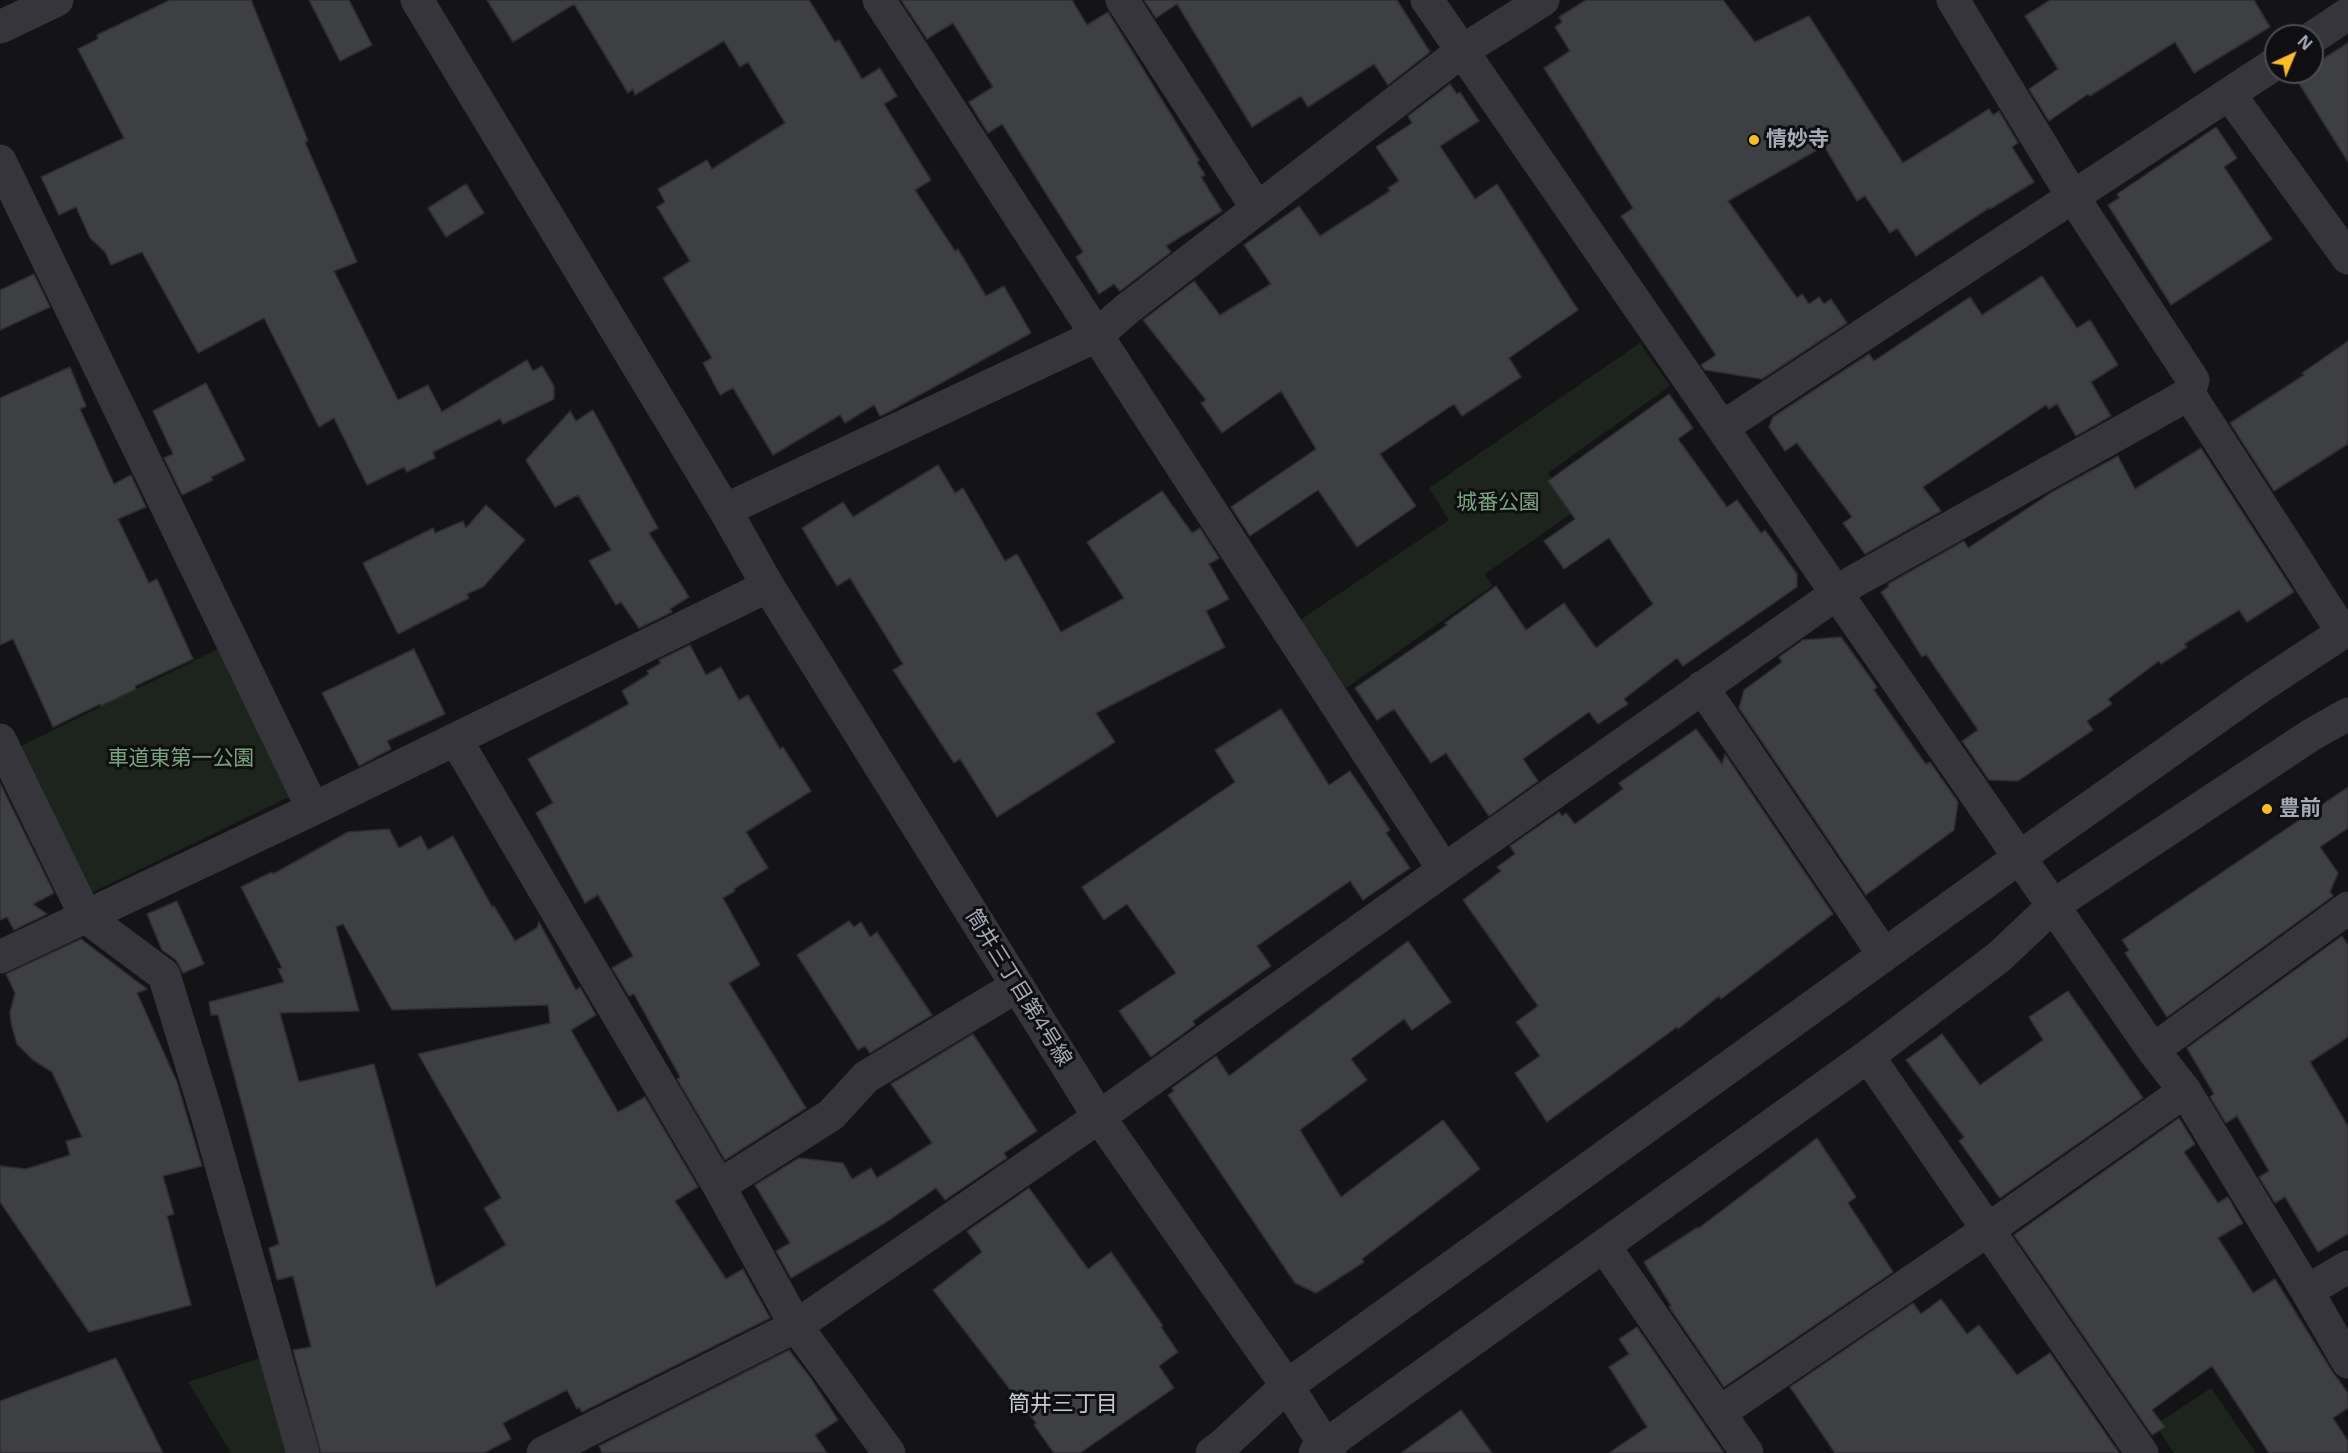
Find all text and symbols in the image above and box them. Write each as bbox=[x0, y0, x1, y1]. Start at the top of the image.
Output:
north arrow bbox=[2264, 24, 2324, 84]
text: N bbox=[2293, 30, 2317, 55]
place label: 情妙寺 bbox=[1766, 127, 1829, 153]
marker: 情妙寺 bbox=[1747, 133, 1761, 147]
park label: 城番公園 bbox=[1456, 490, 1540, 516]
park label: 車道東第一公園 bbox=[108, 746, 254, 772]
place label: 豊前 bbox=[2279, 796, 2321, 822]
marker: 豊前 bbox=[2260, 802, 2274, 816]
street label: 筒井三丁目第4号線 bbox=[960, 905, 1076, 1071]
district label: 筒井三丁目 bbox=[1008, 1392, 1118, 1418]

